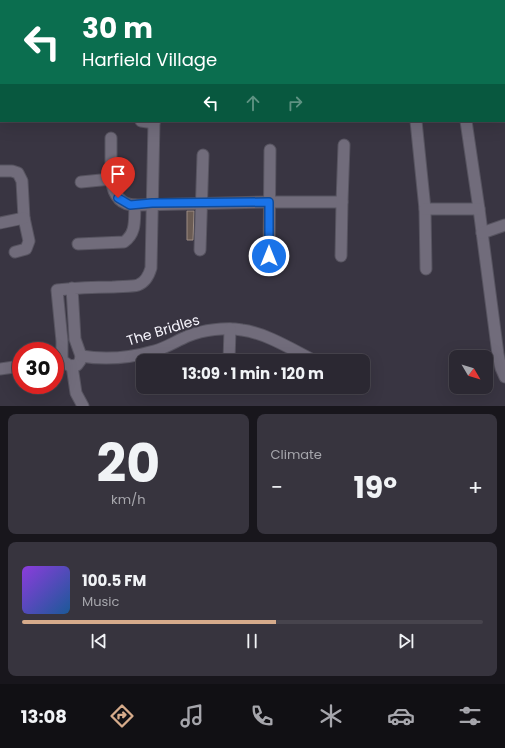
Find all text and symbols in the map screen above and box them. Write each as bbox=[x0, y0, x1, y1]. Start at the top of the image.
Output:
text: 30 m bbox=[82, 9, 153, 48]
icon: left bbox=[16, 16, 68, 68]
text: Harfield Village bbox=[82, 47, 217, 72]
icon: left bbox=[200, 92, 222, 114]
icon: ahead bbox=[242, 92, 264, 114]
icon: right bbox=[284, 92, 306, 114]
pin bbox=[101, 157, 135, 198]
icon: arrive bbox=[107, 163, 129, 185]
position arrow bbox=[248, 235, 290, 277]
street label: The Bridles bbox=[124, 309, 202, 351]
speed limit sign: 30 bbox=[12, 342, 64, 394]
north arrow bbox=[449, 350, 493, 394]
map controls bbox=[449, 350, 493, 394]
text: 13:09 · 1 min · 120 m bbox=[182, 363, 324, 384]
text: 20 bbox=[96, 427, 160, 500]
text: Climate bbox=[271, 445, 322, 464]
text: 19° bbox=[353, 466, 397, 509]
text: − bbox=[271, 472, 283, 503]
text: + bbox=[468, 472, 483, 503]
text: km/h bbox=[111, 490, 146, 509]
text: 100.5 FM bbox=[82, 570, 146, 591]
text: Music bbox=[82, 592, 119, 611]
icon: previous bbox=[88, 630, 110, 652]
icon: pause bbox=[241, 630, 263, 652]
icon: next bbox=[395, 630, 417, 652]
icon: directions bbox=[108, 702, 136, 730]
icon: music bbox=[178, 702, 206, 730]
icon: phone bbox=[248, 702, 276, 730]
icon: climate bbox=[317, 702, 345, 730]
icon: car bbox=[387, 702, 415, 730]
icon: filters bbox=[456, 702, 484, 730]
text: 13:08 bbox=[21, 704, 67, 729]

